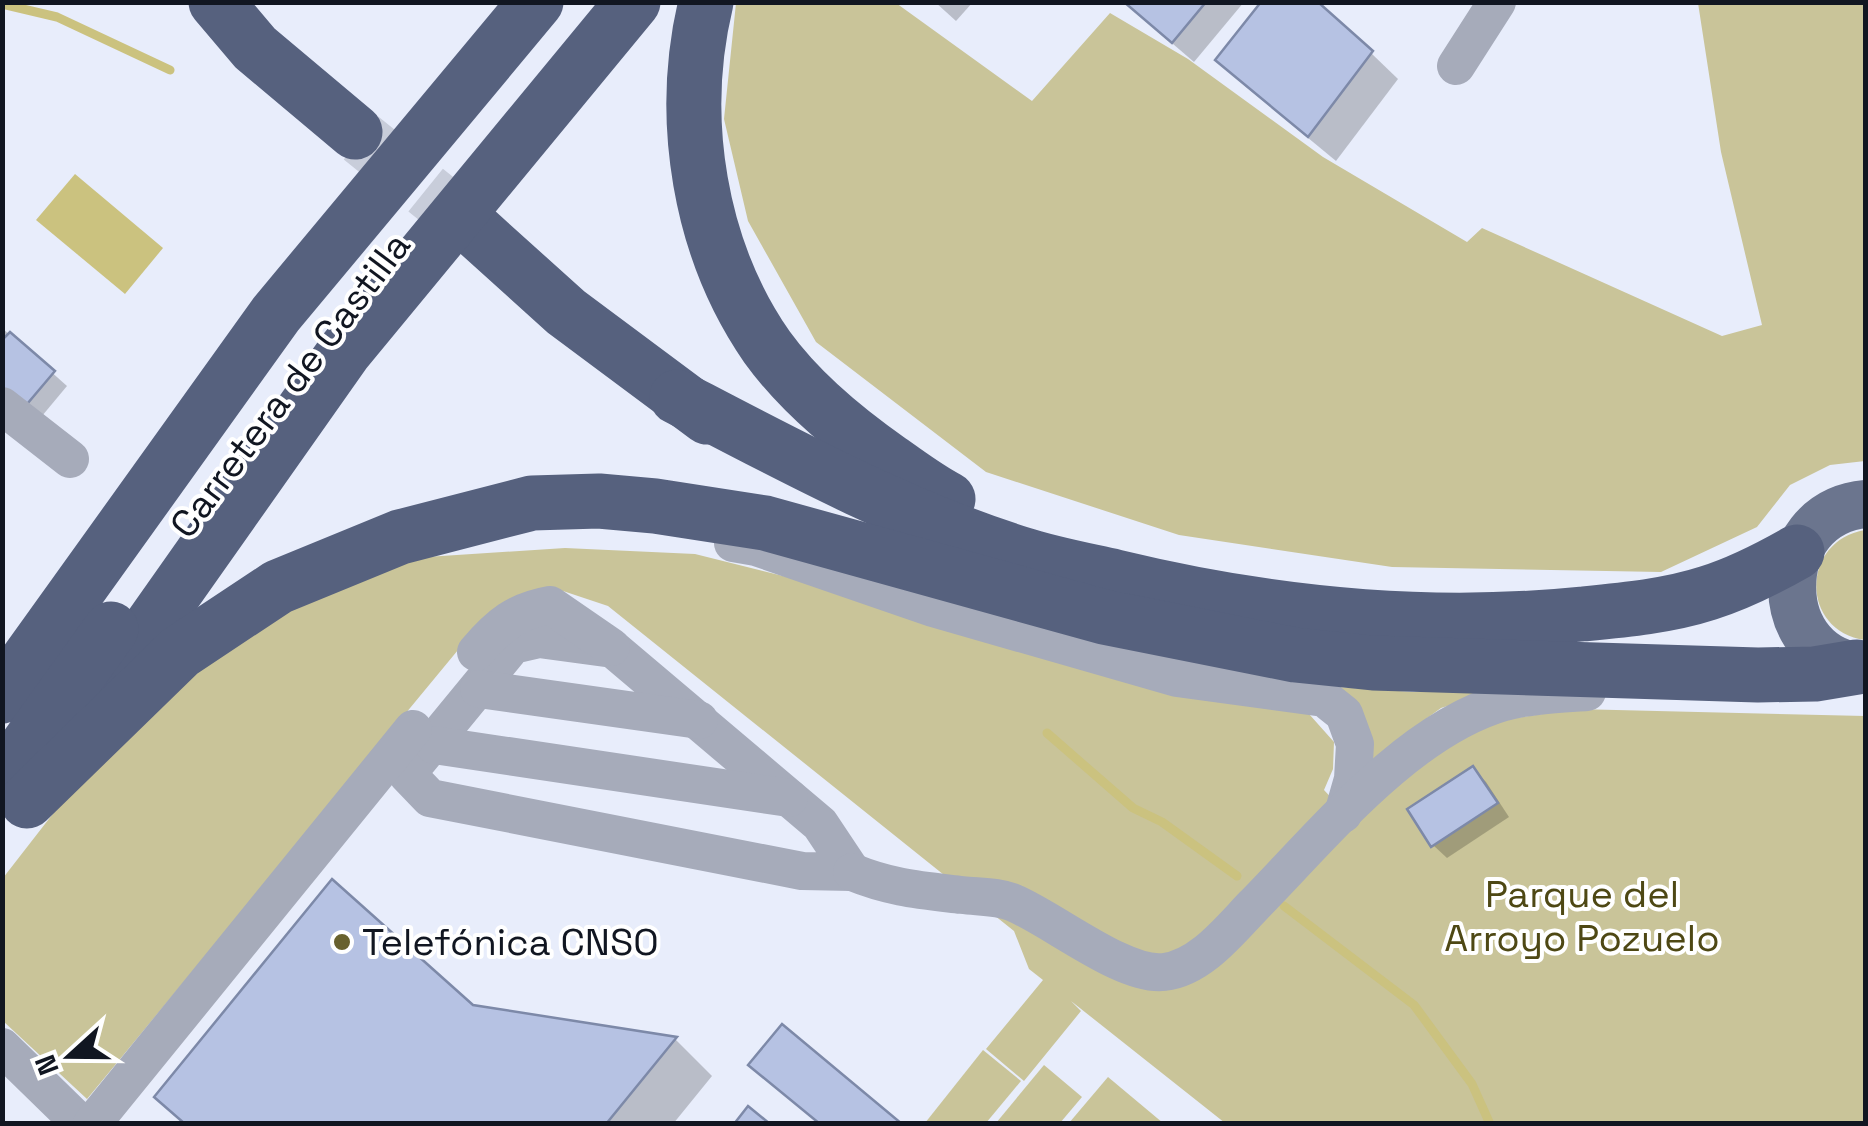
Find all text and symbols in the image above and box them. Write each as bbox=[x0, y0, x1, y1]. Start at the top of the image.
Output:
street label: Carretera de Castilla bbox=[159, 223, 421, 547]
park label: Parque del Arroyo Pozuelo bbox=[1444, 870, 1720, 962]
place label: Telefónica CNSO bbox=[362, 918, 659, 966]
marker: Telefónica CNSO bbox=[331, 931, 353, 953]
north arrow bbox=[20, 1006, 120, 1106]
text: N bbox=[26, 1050, 67, 1080]

